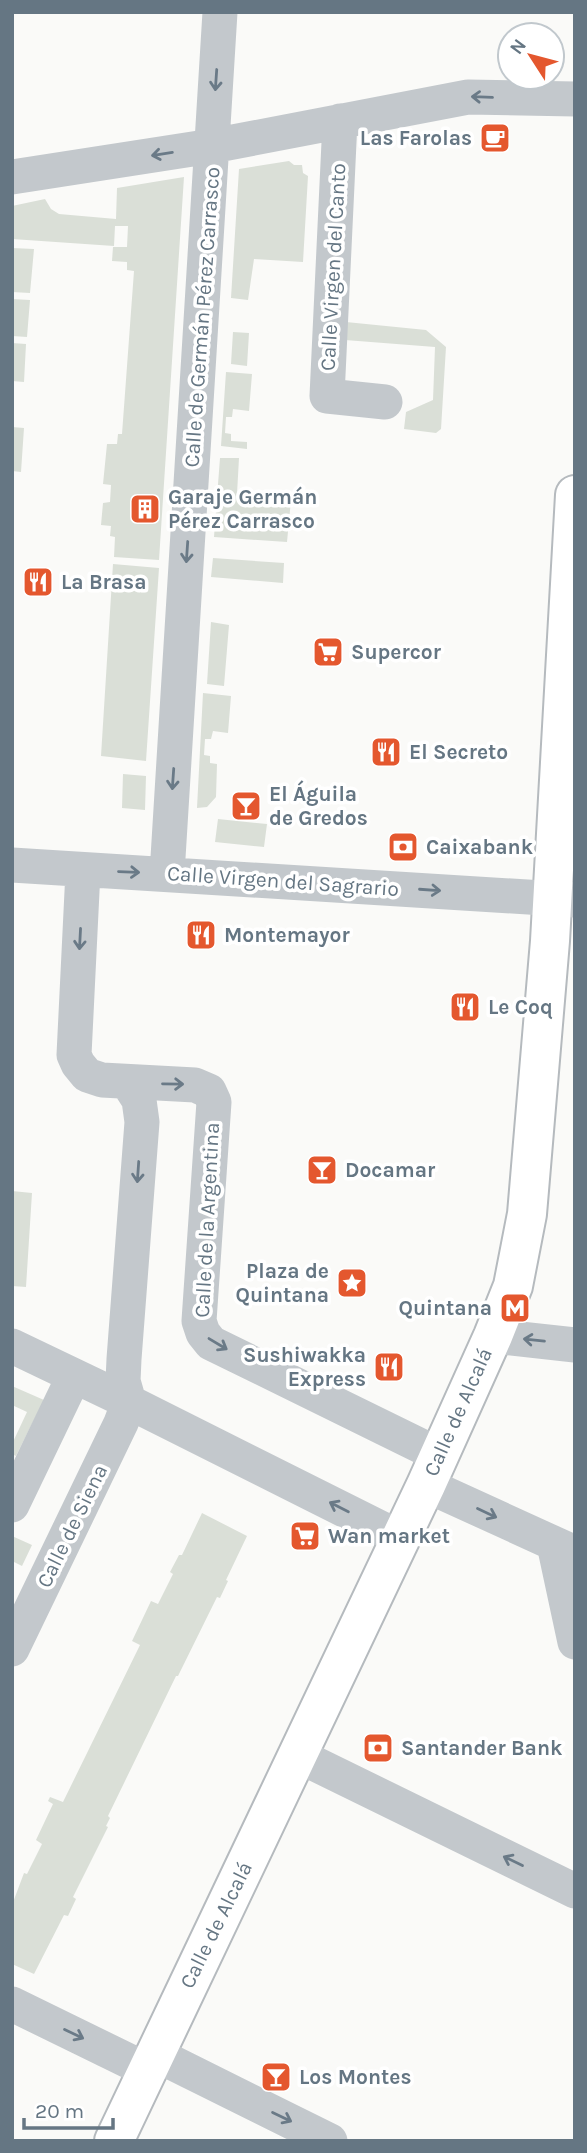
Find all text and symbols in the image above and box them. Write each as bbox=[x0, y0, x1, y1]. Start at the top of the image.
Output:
north arrow bbox=[496, 21, 566, 91]
text: N bbox=[505, 35, 531, 59]
one-way arrow bbox=[210, 69, 223, 92]
one-way arrow bbox=[471, 91, 494, 104]
cafe icon: Las Farolas bbox=[478, 121, 512, 155]
place label: Las Farolas bbox=[360, 126, 472, 150]
one-way arrow bbox=[151, 148, 174, 161]
street label: Calle Virgen del Canto bbox=[316, 162, 350, 372]
street label: Calle de Germán Pérez Carrasco bbox=[180, 166, 224, 468]
place label: Garaje Germán Pérez Carrasco bbox=[168, 485, 317, 533]
building icon: Garaje Germán Pérez Carrasco bbox=[128, 492, 162, 526]
one-way arrow bbox=[180, 540, 193, 563]
restaurant icon: La Brasa bbox=[21, 565, 55, 599]
place label: La Brasa bbox=[61, 570, 146, 594]
supermarket icon: Supercor bbox=[311, 635, 345, 669]
place label: Supercor bbox=[351, 640, 442, 664]
restaurant icon: El Secreto bbox=[369, 735, 403, 769]
place label: El Secreto bbox=[409, 740, 508, 764]
one-way arrow bbox=[166, 767, 179, 790]
place label: El Águila de Gredos bbox=[269, 780, 368, 830]
bar icon: El Águila de Gredos bbox=[229, 789, 263, 823]
bank icon: Caixabank bbox=[386, 830, 420, 864]
place label: Caixabank bbox=[426, 835, 534, 859]
street label: Calle Virgen del Sagrario bbox=[166, 861, 400, 901]
one-way arrow bbox=[117, 866, 140, 879]
one-way arrow bbox=[418, 884, 440, 897]
restaurant icon: Montemayor bbox=[184, 918, 218, 952]
place label: Montemayor bbox=[224, 923, 350, 947]
one-way arrow bbox=[73, 927, 86, 950]
restaurant icon: Le Coq bbox=[448, 990, 482, 1024]
place label: Le Coq bbox=[488, 995, 553, 1020]
one-way arrow bbox=[161, 1077, 184, 1091]
street label: Calle de la Argentina bbox=[190, 1122, 224, 1318]
bar icon: Docamar bbox=[305, 1153, 339, 1187]
place label: Docamar bbox=[345, 1158, 436, 1182]
one-way arrow bbox=[131, 1160, 144, 1183]
place label: Plaza de Quintana bbox=[236, 1259, 329, 1307]
place icon: Plaza de Quintana bbox=[335, 1266, 369, 1300]
metro station icon: Quintana bbox=[498, 1291, 532, 1325]
place label: Quintana bbox=[399, 1296, 492, 1320]
one-way arrow bbox=[523, 1334, 546, 1347]
one-way arrow bbox=[207, 1338, 227, 1352]
place label: Sushiwakka Express bbox=[243, 1343, 366, 1391]
street label: Calle de Alcalá bbox=[419, 1344, 497, 1480]
restaurant icon: Sushiwakka Express bbox=[372, 1350, 406, 1384]
street label: Calle de Siena bbox=[32, 1460, 112, 1592]
one-way arrow bbox=[329, 1500, 350, 1514]
one-way arrow bbox=[477, 1508, 498, 1521]
supermarket icon: Wan market bbox=[288, 1519, 322, 1553]
place label: Wan market bbox=[328, 1524, 450, 1548]
bank icon: Santander Bank bbox=[361, 1731, 395, 1765]
place label: Santander Bank bbox=[401, 1736, 563, 1760]
one-way arrow bbox=[503, 1854, 524, 1867]
street label: Calle de Alcalá bbox=[175, 1858, 257, 1992]
one-way arrow bbox=[63, 2028, 84, 2042]
bar icon: Los Montes bbox=[259, 2060, 293, 2094]
place label: Los Montes bbox=[299, 2065, 411, 2089]
scale bar bbox=[24, 2086, 114, 2130]
text: 20 m bbox=[35, 2099, 84, 2123]
one-way arrow bbox=[271, 2110, 292, 2124]

